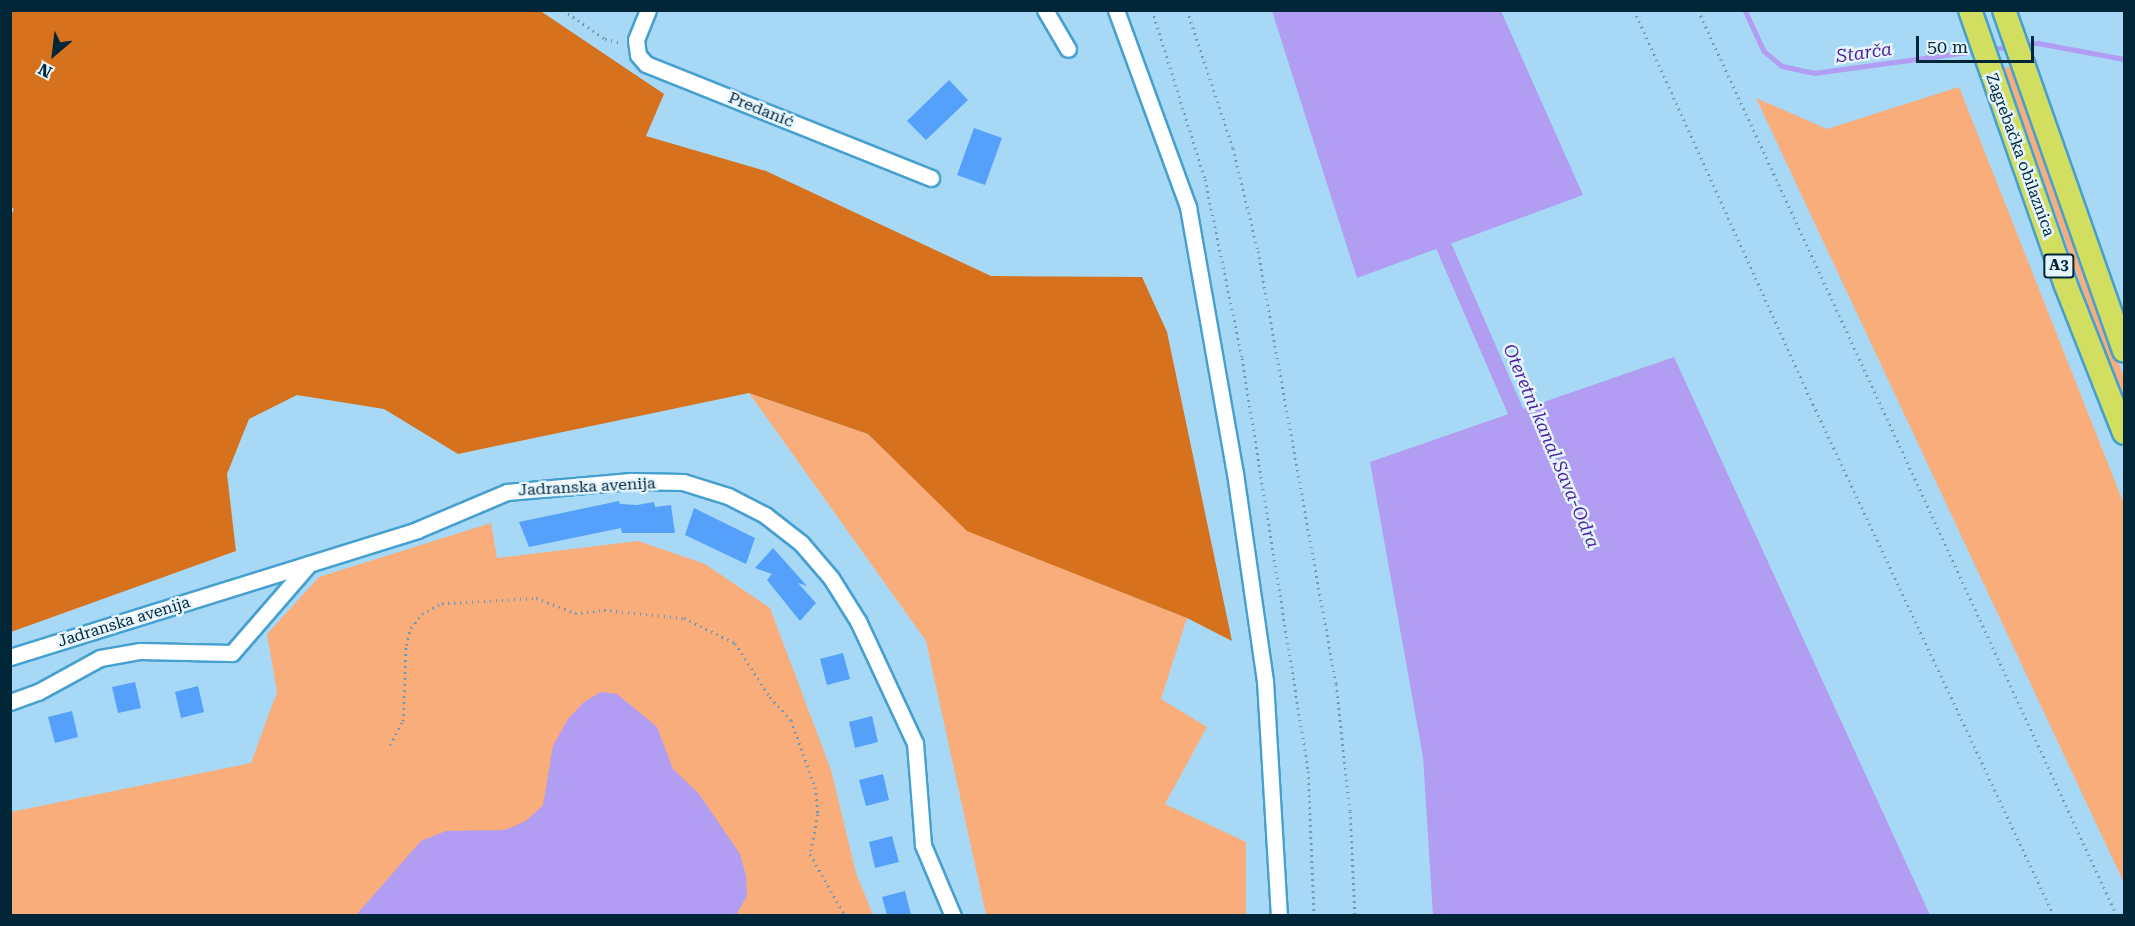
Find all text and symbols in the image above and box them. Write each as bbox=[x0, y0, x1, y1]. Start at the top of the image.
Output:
north arrow bbox=[24, 24, 84, 84]
scale bar bbox=[1919, 24, 2038, 62]
text: 50 m bbox=[1927, 36, 1968, 57]
water label: Starča bbox=[1835, 38, 1893, 68]
text: N bbox=[35, 59, 55, 82]
street label: Zagrebačka obilaznica bbox=[1982, 71, 2058, 239]
street label: Predanić bbox=[725, 88, 797, 132]
road number: A3 bbox=[2042, 254, 2076, 278]
water label: Oteretni kanal Sava-Odra bbox=[1498, 341, 1604, 551]
street label: Jadranska avenija bbox=[518, 474, 656, 500]
street label: Jadranska avenija bbox=[55, 593, 193, 651]

